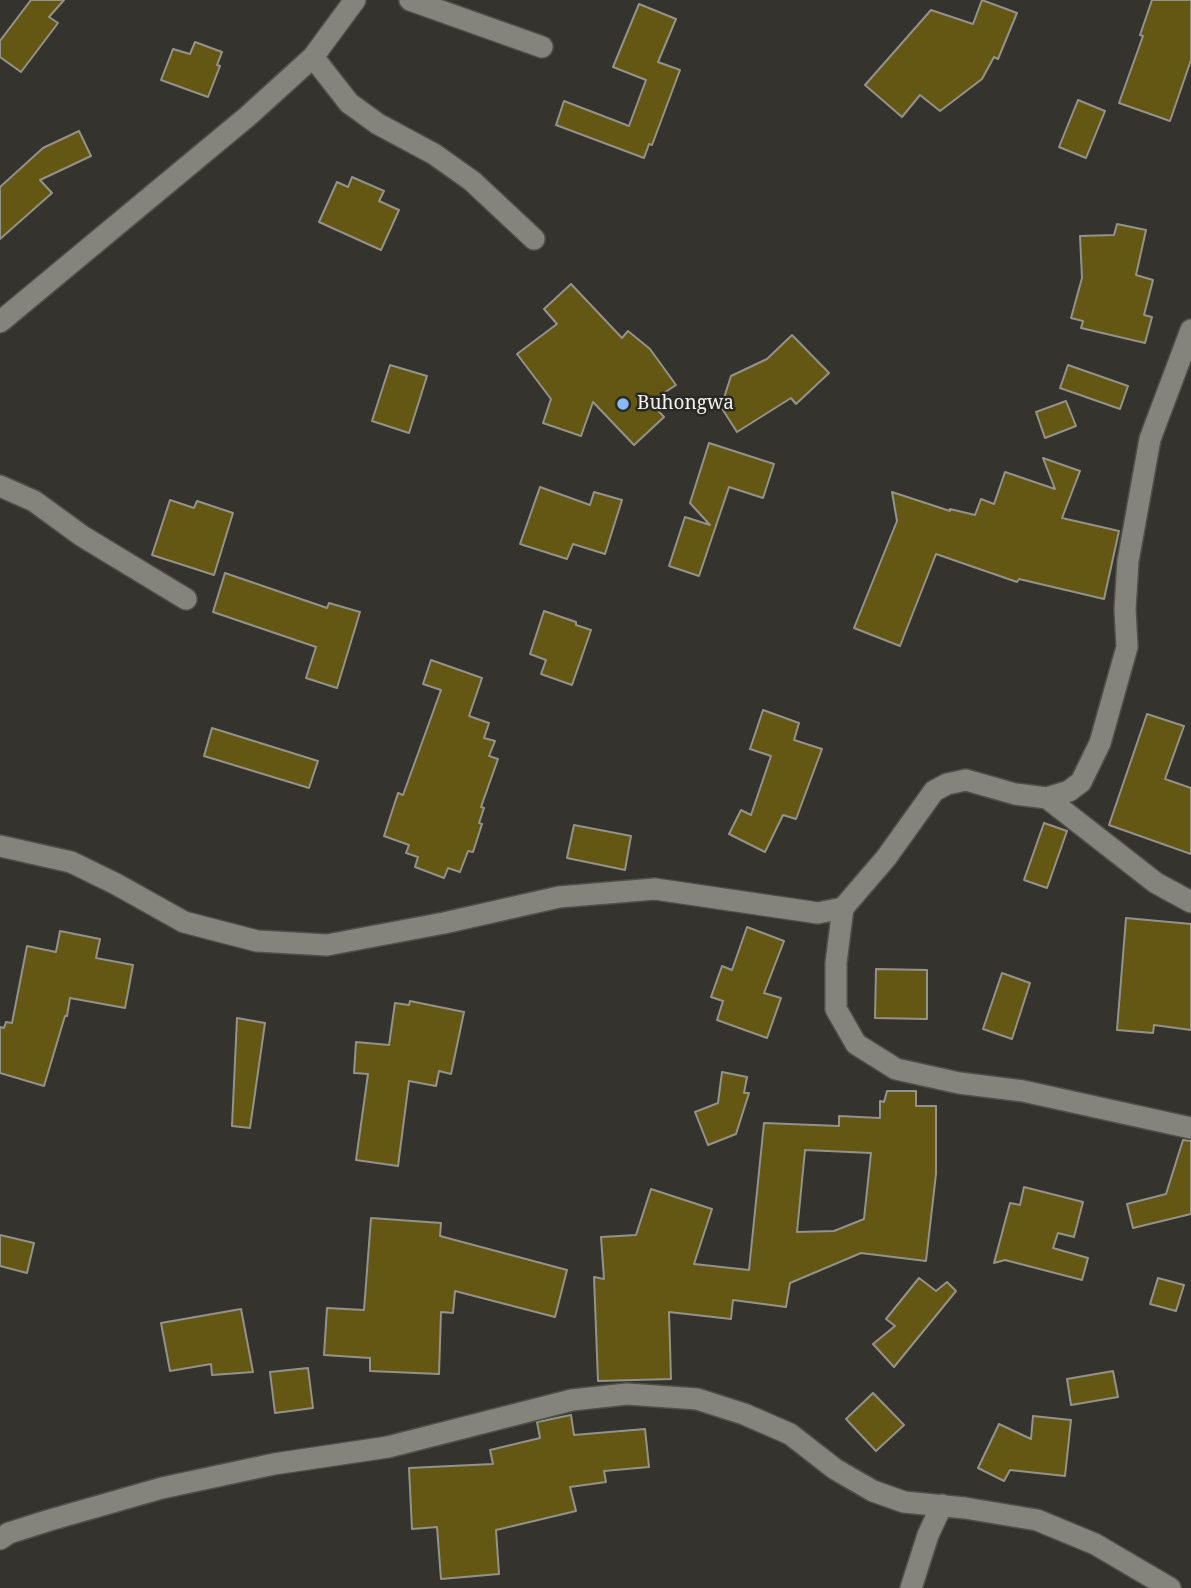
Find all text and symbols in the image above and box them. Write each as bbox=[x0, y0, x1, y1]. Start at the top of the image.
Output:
place label: Buhongwa bbox=[637, 393, 734, 415]
marker: Buhongwa bbox=[615, 396, 631, 412]

